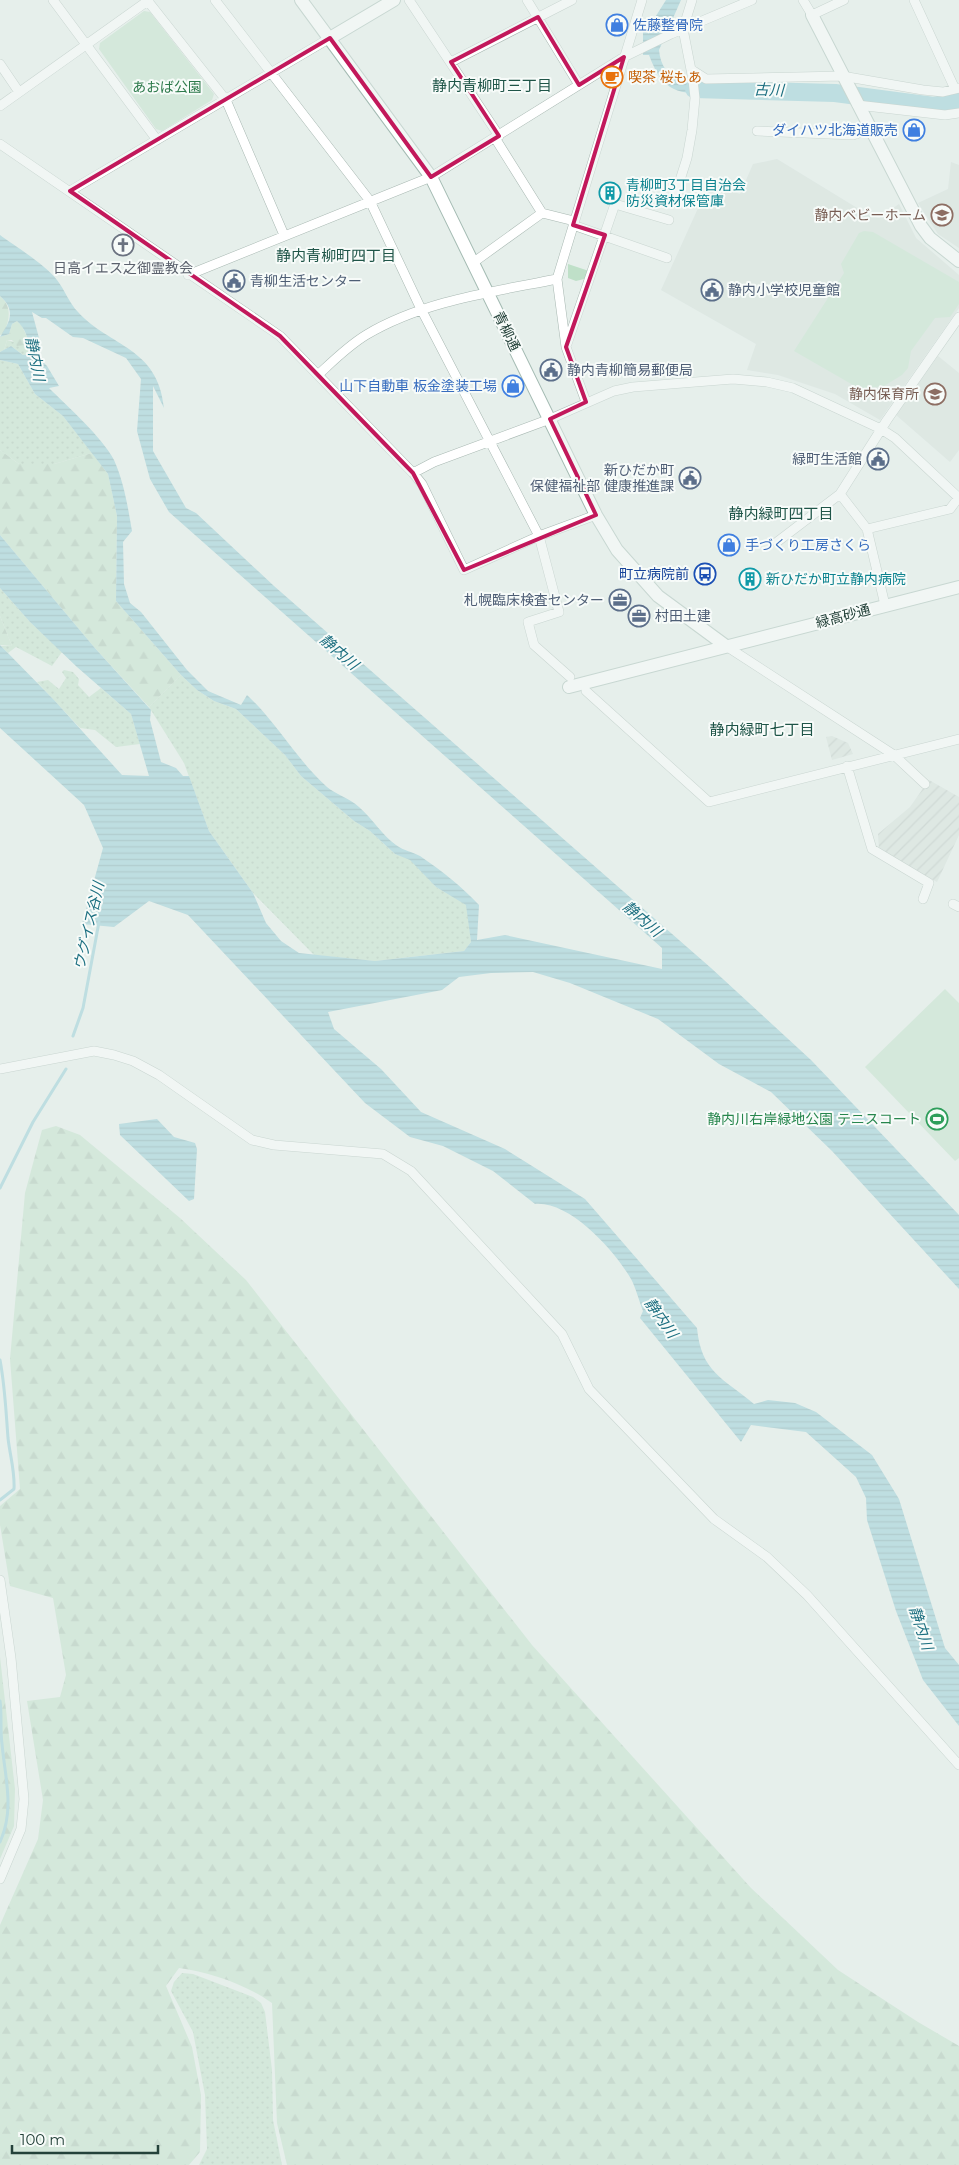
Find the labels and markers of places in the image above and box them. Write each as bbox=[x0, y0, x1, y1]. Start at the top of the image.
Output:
shop icon: 佐藤整骨院 bbox=[605, 13, 629, 37]
place label: 佐藤整骨院 bbox=[633, 16, 703, 34]
cafe icon: 喫茶 桜もあ bbox=[600, 65, 624, 89]
place label: 喫茶 桜もあ bbox=[628, 68, 702, 86]
shop icon: ダイハツ北海道販売 bbox=[902, 118, 926, 142]
place label: ダイハツ北海道販売 bbox=[772, 121, 898, 139]
place label: 青柳町3丁目自治会 防災資材保管庫 bbox=[626, 176, 746, 210]
building icon: 青柳町3丁目自治会 防災資材保管庫 bbox=[598, 181, 622, 205]
school or university icon: 静内ベビーホーム bbox=[930, 203, 954, 227]
place label: 静内ベビーホーム bbox=[814, 206, 926, 224]
church icon: 日高イエス之御霊教会 bbox=[111, 233, 135, 257]
place label: 日高イエス之御霊教会 bbox=[53, 259, 193, 277]
public building icon: 青柳生活センター bbox=[222, 269, 246, 293]
place label: 青柳生活センター bbox=[250, 272, 362, 290]
public building icon: 静内小学校児童館 bbox=[700, 278, 724, 302]
place label: 静内小学校児童館 bbox=[728, 281, 840, 299]
public building icon: 静内青柳簡易郵便局 bbox=[539, 358, 563, 382]
place label: 静内青柳簡易郵便局 bbox=[567, 361, 693, 379]
shop icon: 山下自動車 板金塗装工場 bbox=[501, 374, 525, 398]
place label: 山下自動車 板金塗装工場 bbox=[339, 377, 497, 395]
school or university icon: 静内保育所 bbox=[923, 382, 947, 406]
place label: 静内保育所 bbox=[849, 385, 919, 403]
public building icon: 緑町生活館 bbox=[866, 447, 890, 471]
place label: 緑町生活館 bbox=[792, 450, 862, 468]
place label: 新ひだか町 保健福祉部 健康推進課 bbox=[530, 461, 674, 495]
public building icon: 新ひだか町 保健福祉部 健康推進課 bbox=[678, 466, 702, 490]
shop icon: 手づくり工房さくら bbox=[717, 533, 741, 557]
place label: 手づくり工房さくら bbox=[745, 536, 871, 554]
bus stop icon: 町立病院前 bbox=[693, 562, 717, 586]
place label: 町立病院前 bbox=[619, 565, 689, 583]
building icon: 新ひだか町立静内病院 bbox=[738, 567, 762, 591]
place label: 新ひだか町立静内病院 bbox=[766, 570, 906, 588]
office icon: 札幌臨床検査センター bbox=[608, 588, 632, 612]
place label: 札幌臨床検査センター bbox=[464, 591, 604, 609]
office icon: 村田土建 bbox=[627, 604, 651, 628]
place label: 村田土建 bbox=[655, 607, 711, 625]
sports icon: 静内川右岸緑地公園 テニスコート bbox=[925, 1107, 949, 1131]
place label: 静内川右岸緑地公園 テニスコート bbox=[707, 1110, 921, 1128]

